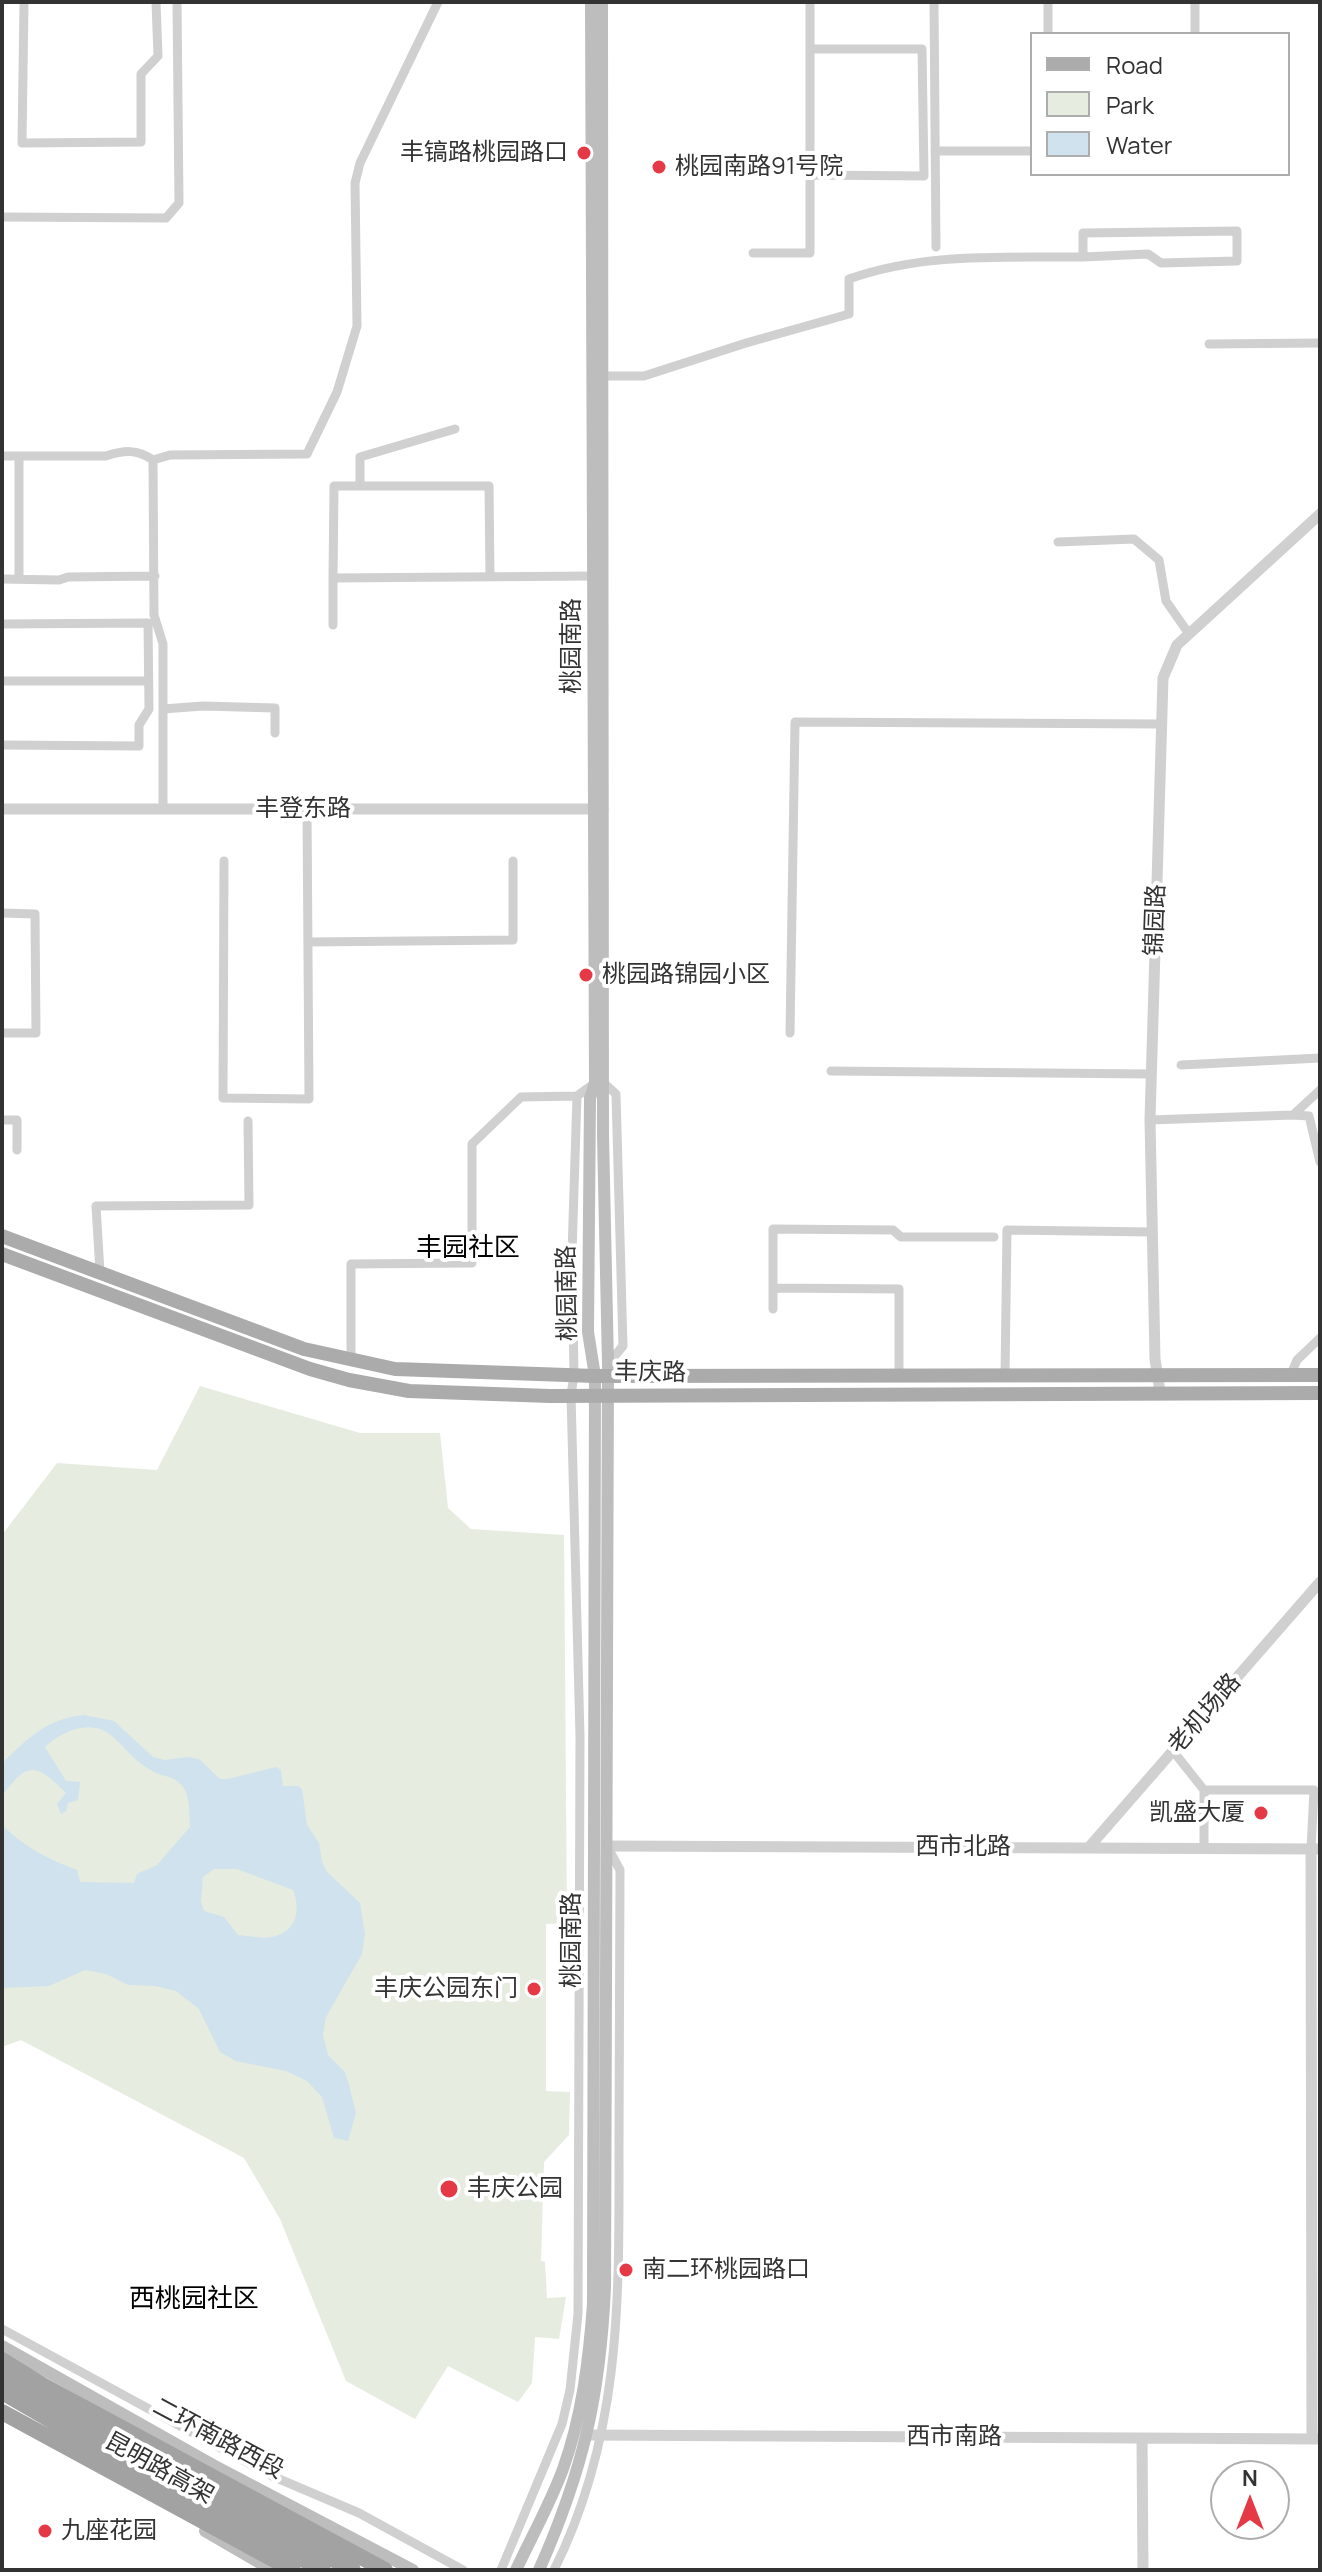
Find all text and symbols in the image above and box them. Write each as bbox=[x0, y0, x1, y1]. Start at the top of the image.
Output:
legend bbox=[1030, 32, 1290, 176]
text: Road bbox=[1106, 48, 1163, 81]
text: Park bbox=[1106, 88, 1154, 121]
text: Water bbox=[1106, 128, 1173, 161]
place label: 丰镐路桃园路口 bbox=[400, 139, 568, 167]
marker: 丰镐路桃园路口 bbox=[575, 144, 593, 162]
place label: 桃园南路91号院 bbox=[675, 153, 843, 181]
marker: 桃园南路91号院 bbox=[650, 158, 668, 176]
street label: 桃园南路 bbox=[558, 598, 586, 694]
street label: 丰登东路 bbox=[255, 795, 351, 823]
street label: 锦园路 bbox=[1140, 884, 1172, 956]
place label: 桃园路锦园小区 bbox=[602, 961, 770, 989]
marker: 桃园路锦园小区 bbox=[577, 966, 595, 984]
district label: 丰园社区 bbox=[416, 1233, 520, 1265]
street label: 桃园南路 bbox=[553, 1245, 583, 1341]
street label: 丰庆路 bbox=[614, 1358, 686, 1388]
street label: 老机场路 bbox=[1163, 1668, 1247, 1760]
place label: 凯盛大厦 bbox=[1149, 1799, 1245, 1827]
marker: 凯盛大厦 bbox=[1252, 1804, 1270, 1822]
street label: 西市北路 bbox=[915, 1833, 1011, 1861]
street label: 桃园南路 bbox=[558, 1892, 586, 1988]
place label: 丰庆公园东门 bbox=[374, 1975, 518, 2003]
marker: 丰庆公园东门 bbox=[525, 1980, 543, 1998]
place label: 丰庆公园 bbox=[467, 2175, 563, 2203]
marker: 丰庆公园 bbox=[438, 2178, 460, 2200]
place label: 南二环桃园路口 bbox=[642, 2256, 810, 2284]
marker: 南二环桃园路口 bbox=[617, 2261, 635, 2279]
district label: 西桃园社区 bbox=[129, 2284, 259, 2316]
street label: 二环南路西段 bbox=[148, 2392, 288, 2486]
street label: 西市南路 bbox=[906, 2423, 1002, 2451]
street label: 昆明路高架 bbox=[100, 2427, 218, 2511]
north arrow bbox=[1210, 2460, 1290, 2540]
text: N bbox=[1242, 2463, 1258, 2493]
place label: 九座花园 bbox=[61, 2517, 157, 2545]
marker: 九座花园 bbox=[36, 2522, 54, 2540]

